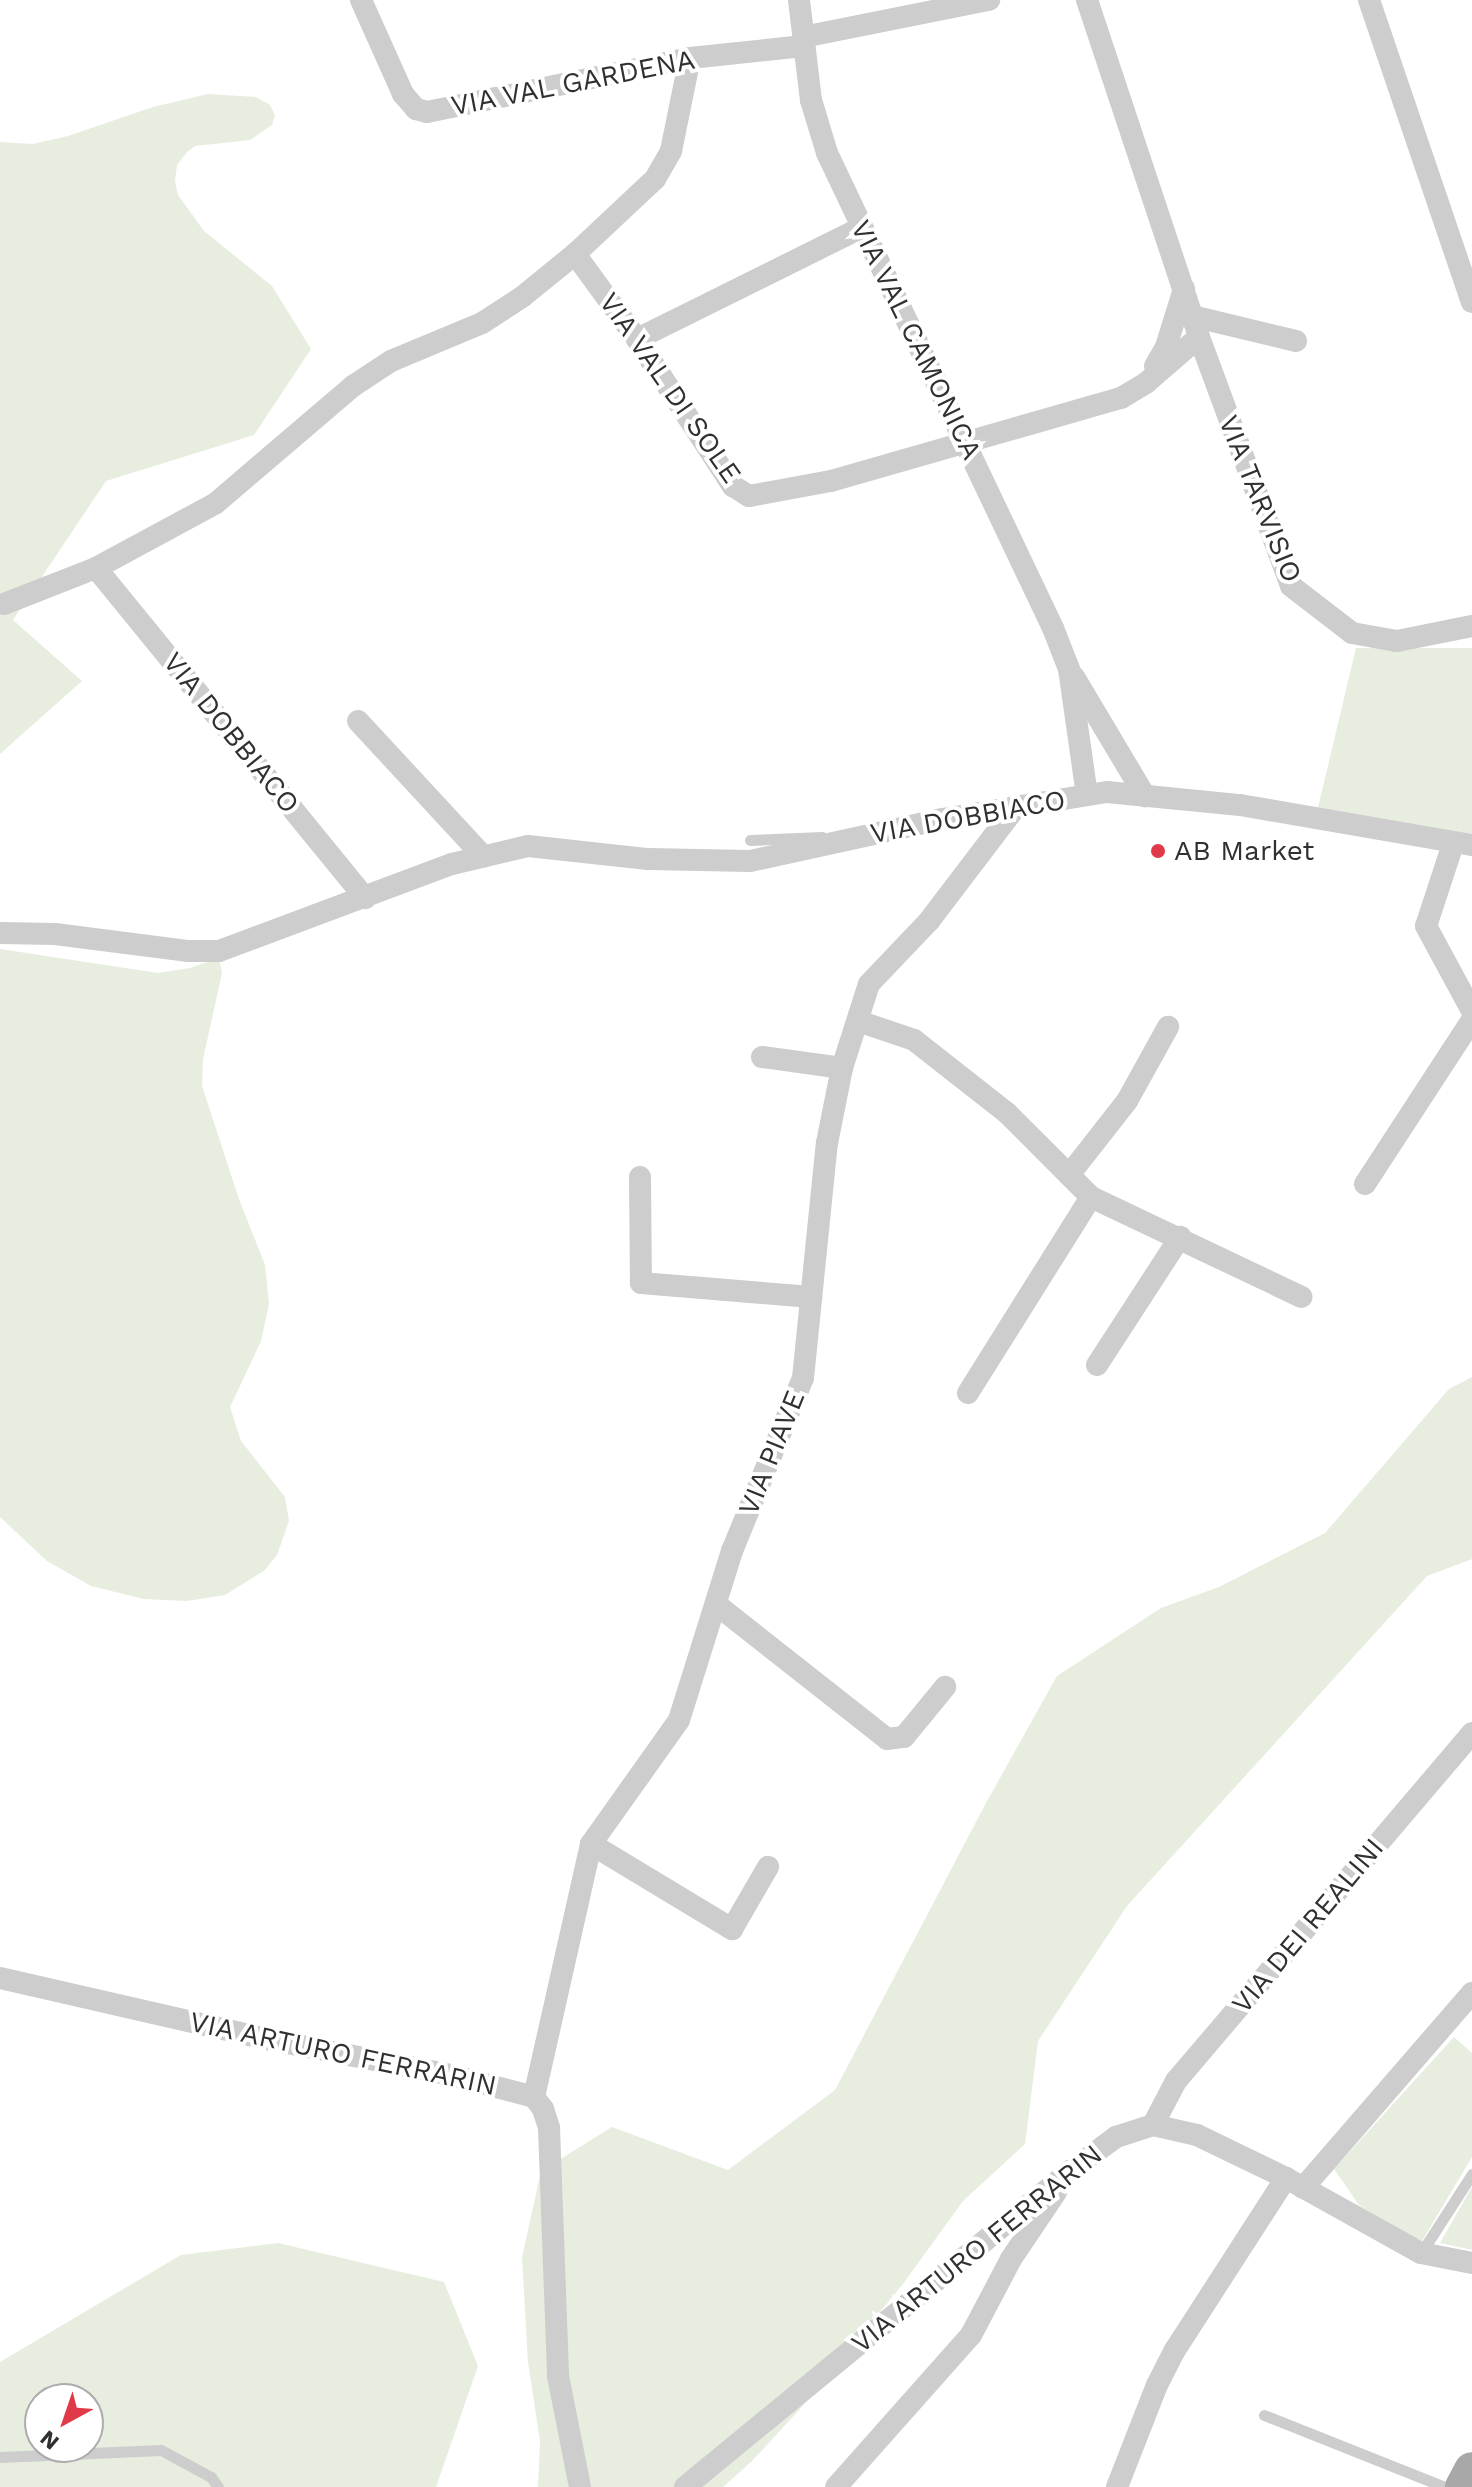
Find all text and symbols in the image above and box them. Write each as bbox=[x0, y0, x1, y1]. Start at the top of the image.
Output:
street label: VIA VAL GARDENA bbox=[447, 43, 699, 123]
street label: VIA VAL CAMONICA bbox=[843, 214, 989, 466]
street label: VIA VAL DI SOLE bbox=[591, 285, 749, 491]
street label: VIA TARVISIO bbox=[1211, 410, 1309, 588]
street label: VIA DOBBIACO bbox=[155, 645, 307, 821]
street label: VIA DOBBIACO bbox=[867, 783, 1069, 851]
place label: AB Market bbox=[1174, 834, 1314, 868]
marker: AB Market bbox=[1149, 842, 1167, 860]
street label: VIA PIAVE bbox=[732, 1385, 812, 1521]
street label: VIA DEI REALINI bbox=[1225, 1831, 1391, 2021]
street label: VIA ARTURO FERRARIN bbox=[186, 2005, 500, 2103]
street label: VIA ARTURO FERRARIN bbox=[844, 2137, 1110, 2361]
north arrow bbox=[24, 2383, 104, 2463]
text: N bbox=[35, 2425, 64, 2455]

